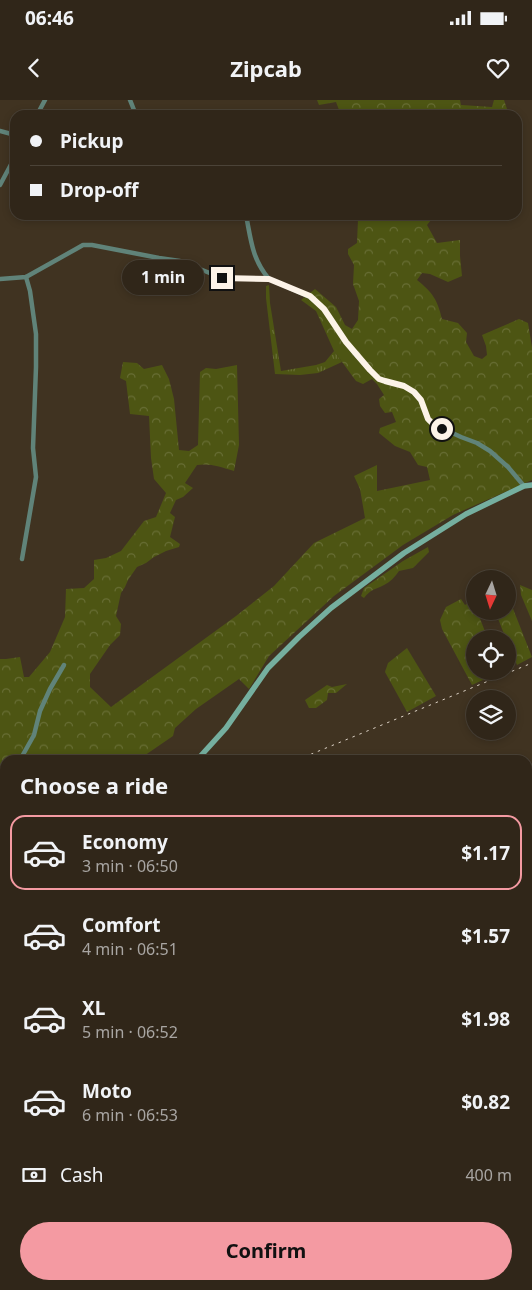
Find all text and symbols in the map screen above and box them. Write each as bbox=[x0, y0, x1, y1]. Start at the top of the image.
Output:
text: 06:46 bbox=[25, 5, 74, 31]
text: Zipcab bbox=[230, 53, 302, 83]
icon: back bbox=[20, 54, 48, 82]
icon: heart bbox=[484, 54, 512, 82]
text: Pickup bbox=[60, 128, 123, 154]
text: Drop-off bbox=[60, 177, 139, 203]
callout: 1 min bbox=[122, 260, 204, 296]
text: 1 min bbox=[141, 266, 185, 288]
route end bbox=[211, 267, 233, 289]
route start bbox=[431, 418, 453, 440]
north arrow bbox=[466, 570, 516, 620]
map controls bbox=[466, 570, 516, 740]
button: locate bbox=[466, 630, 516, 680]
button: layers bbox=[466, 690, 516, 740]
text: Choose a ride bbox=[20, 770, 168, 800]
text: Economy bbox=[82, 829, 168, 855]
icon: car bbox=[22, 830, 67, 875]
text: $1.17 bbox=[461, 840, 510, 866]
text: 3 min · 06:50 bbox=[82, 855, 178, 877]
text: Comfort bbox=[82, 912, 161, 938]
icon: car bbox=[22, 913, 67, 958]
text: $1.57 bbox=[461, 923, 510, 949]
text: 4 min · 06:51 bbox=[82, 938, 178, 960]
text: XL bbox=[82, 995, 105, 1021]
icon: car bbox=[22, 996, 67, 1041]
text: $1.98 bbox=[461, 1006, 510, 1032]
text: 5 min · 06:52 bbox=[82, 1021, 178, 1043]
text: Moto bbox=[82, 1078, 132, 1104]
icon: car bbox=[22, 1079, 67, 1124]
text: $0.82 bbox=[461, 1089, 510, 1115]
text: 6 min · 06:53 bbox=[82, 1104, 178, 1126]
icon: cash bbox=[20, 1161, 48, 1189]
text: Cash bbox=[60, 1162, 104, 1188]
text: 400 m bbox=[465, 1164, 512, 1186]
button: Confirm bbox=[20, 1222, 512, 1280]

